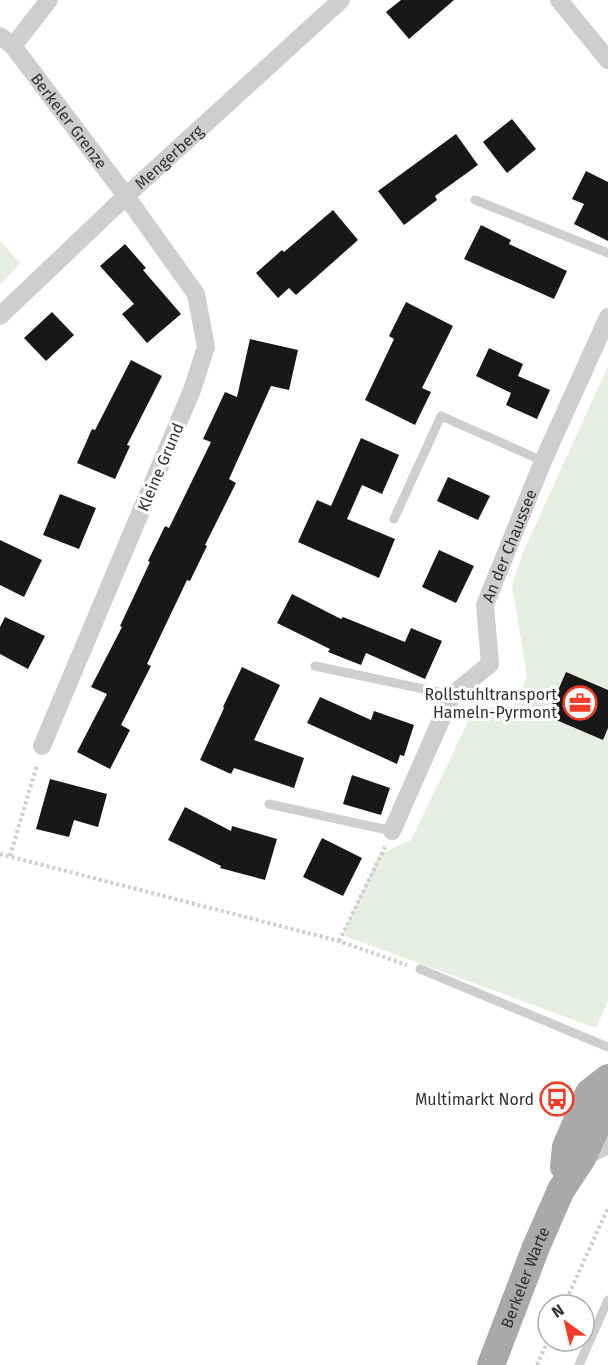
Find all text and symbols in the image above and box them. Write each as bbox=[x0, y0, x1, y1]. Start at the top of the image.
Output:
street label: Berkeler Grenze bbox=[27, 69, 111, 173]
street label: Mengerberg bbox=[131, 121, 208, 193]
street label: Kleine Grund bbox=[133, 420, 188, 514]
street label: An der Chaussee bbox=[478, 486, 541, 605]
place label: Rollstuhltransport Hameln-Pyrmont bbox=[424, 685, 557, 722]
office icon: Rollstuhltransport Hameln-Pyrmont bbox=[562, 685, 598, 721]
bus stop icon: Multimarkt Nord bbox=[539, 1081, 575, 1117]
place label: Multimarkt Nord bbox=[415, 1090, 534, 1109]
street label: Berkeler Warte bbox=[497, 1224, 554, 1331]
north arrow bbox=[536, 1293, 596, 1353]
text: N bbox=[548, 1300, 568, 1322]

